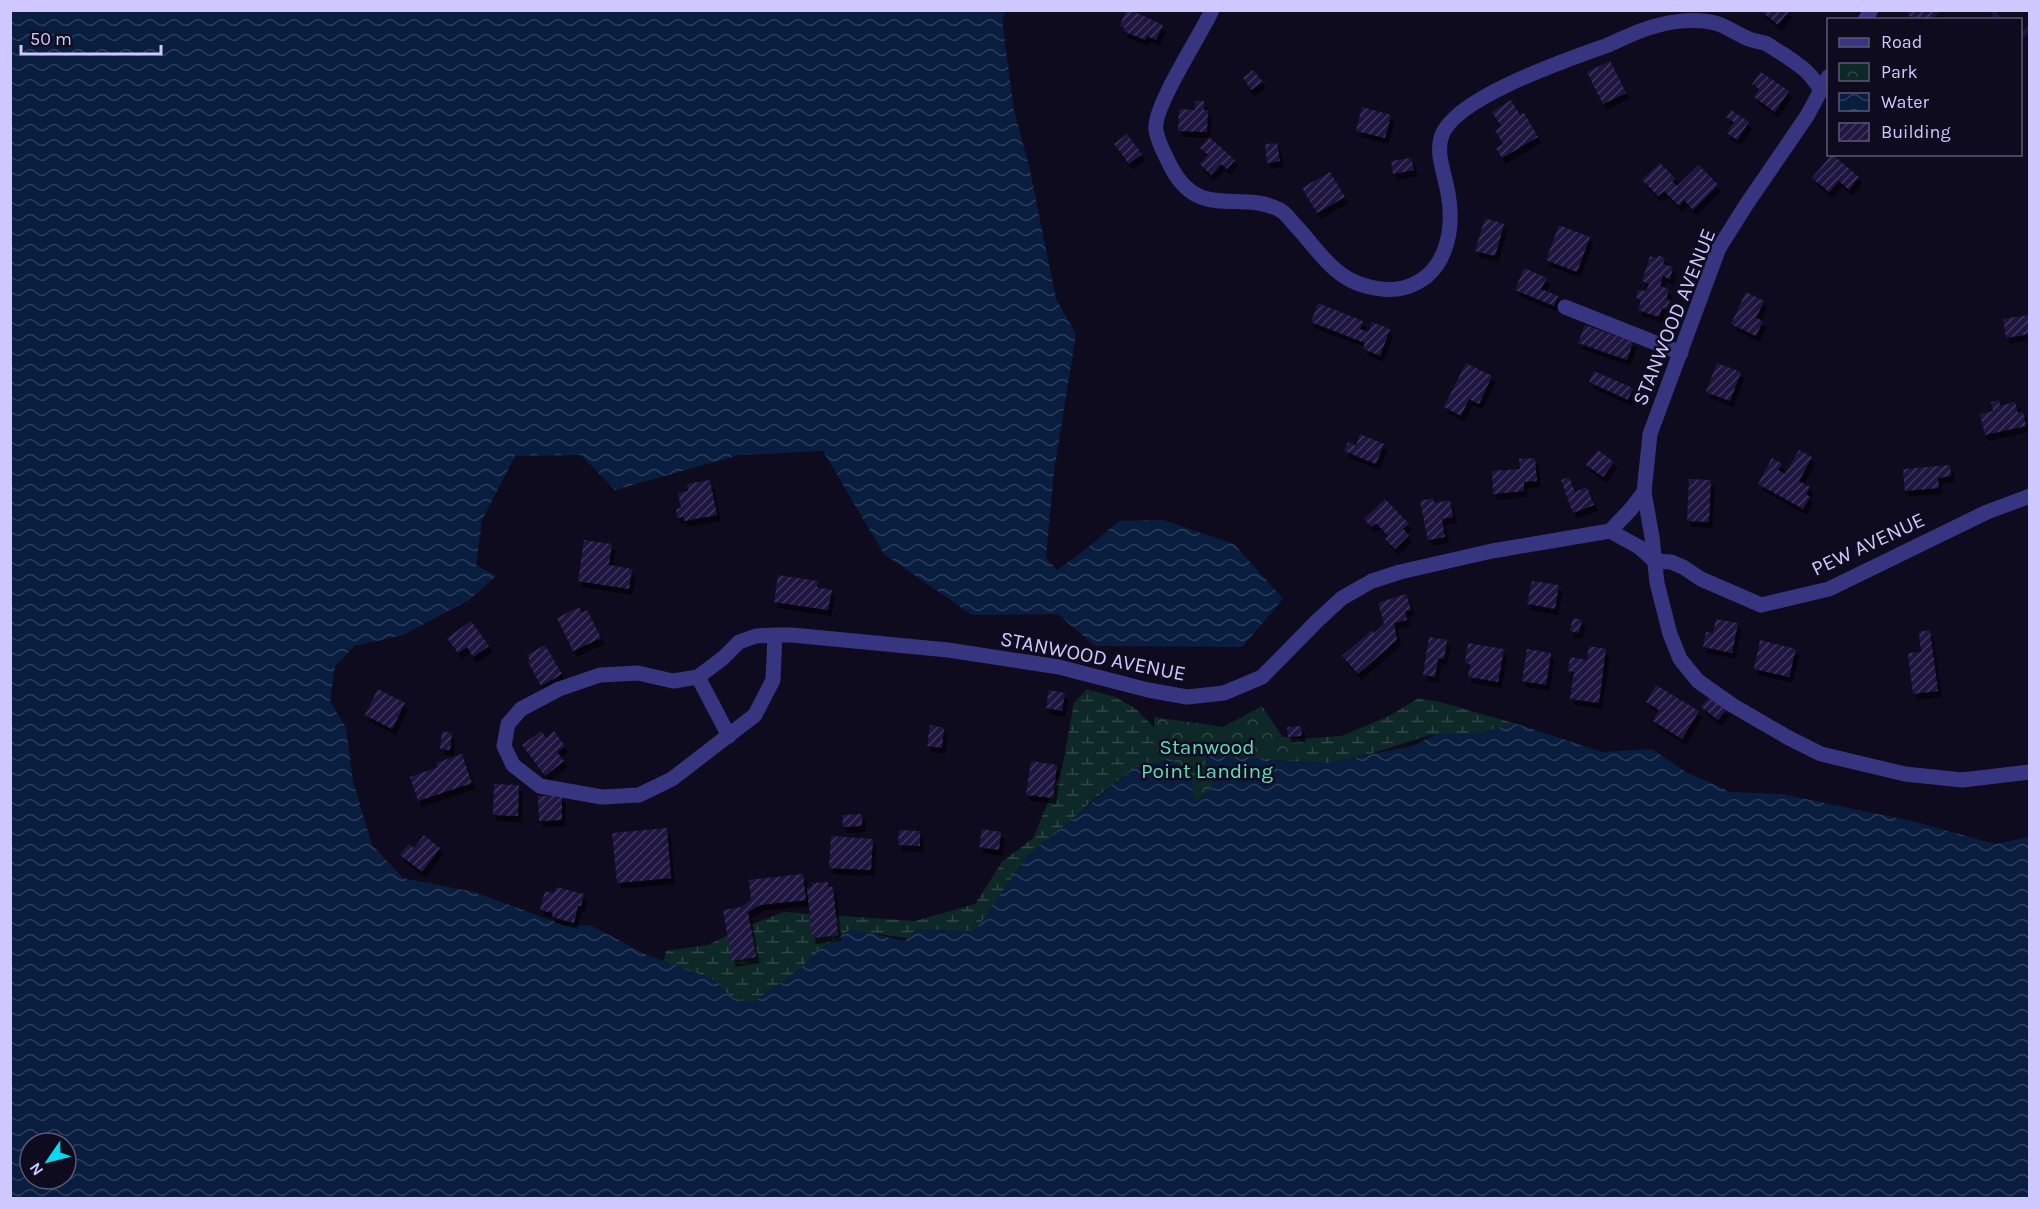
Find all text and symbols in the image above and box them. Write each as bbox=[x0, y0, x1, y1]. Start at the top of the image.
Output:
scale bar bbox=[21, 18, 160, 56]
legend bbox=[1827, 18, 2022, 156]
text: 50 m bbox=[30, 28, 72, 50]
text: Road bbox=[1881, 31, 1922, 53]
text: Park bbox=[1881, 61, 1918, 83]
text: Water bbox=[1881, 91, 1929, 113]
text: Building bbox=[1881, 121, 1951, 143]
street label: STANWOOD AVENUE bbox=[1628, 225, 1720, 409]
street label: PEW AVENUE bbox=[1808, 507, 1928, 581]
street label: STANWOOD AVENUE bbox=[998, 626, 1188, 686]
park label: Stanwood Point Landing bbox=[1141, 735, 1273, 783]
north arrow bbox=[18, 1131, 78, 1191]
text: N bbox=[25, 1159, 47, 1179]

